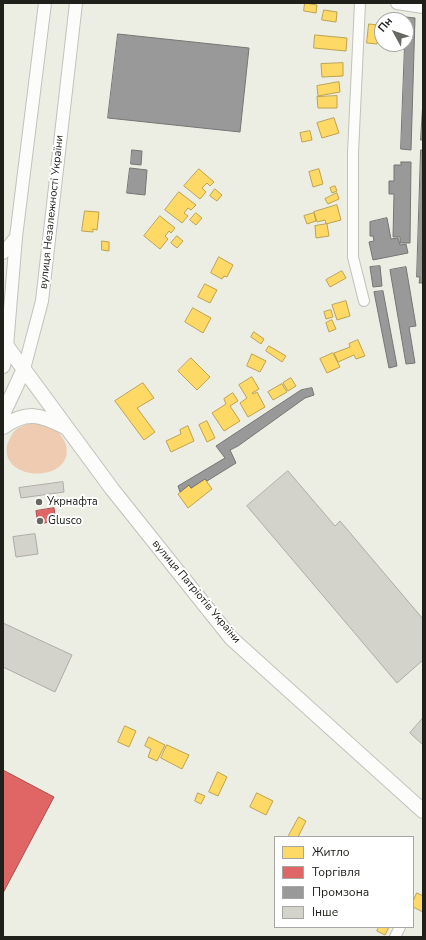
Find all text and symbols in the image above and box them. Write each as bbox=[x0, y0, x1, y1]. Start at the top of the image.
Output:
north arrow bbox=[374, 12, 414, 52]
text: Пн bbox=[375, 14, 396, 35]
street label: вулиця Незалежності України bbox=[37, 134, 67, 290]
place label: Укрнафта bbox=[47, 495, 98, 509]
marker: Укрнафта bbox=[34, 497, 44, 507]
place label: Glusco bbox=[48, 514, 82, 528]
marker: Glusco bbox=[35, 516, 45, 526]
street label: вулиця Патріотів України bbox=[149, 538, 243, 646]
legend bbox=[274, 836, 414, 928]
text: Житло bbox=[312, 844, 350, 860]
text: Торгівля bbox=[312, 864, 360, 880]
text: Промзона bbox=[312, 884, 369, 900]
text: Інше bbox=[312, 904, 338, 920]

